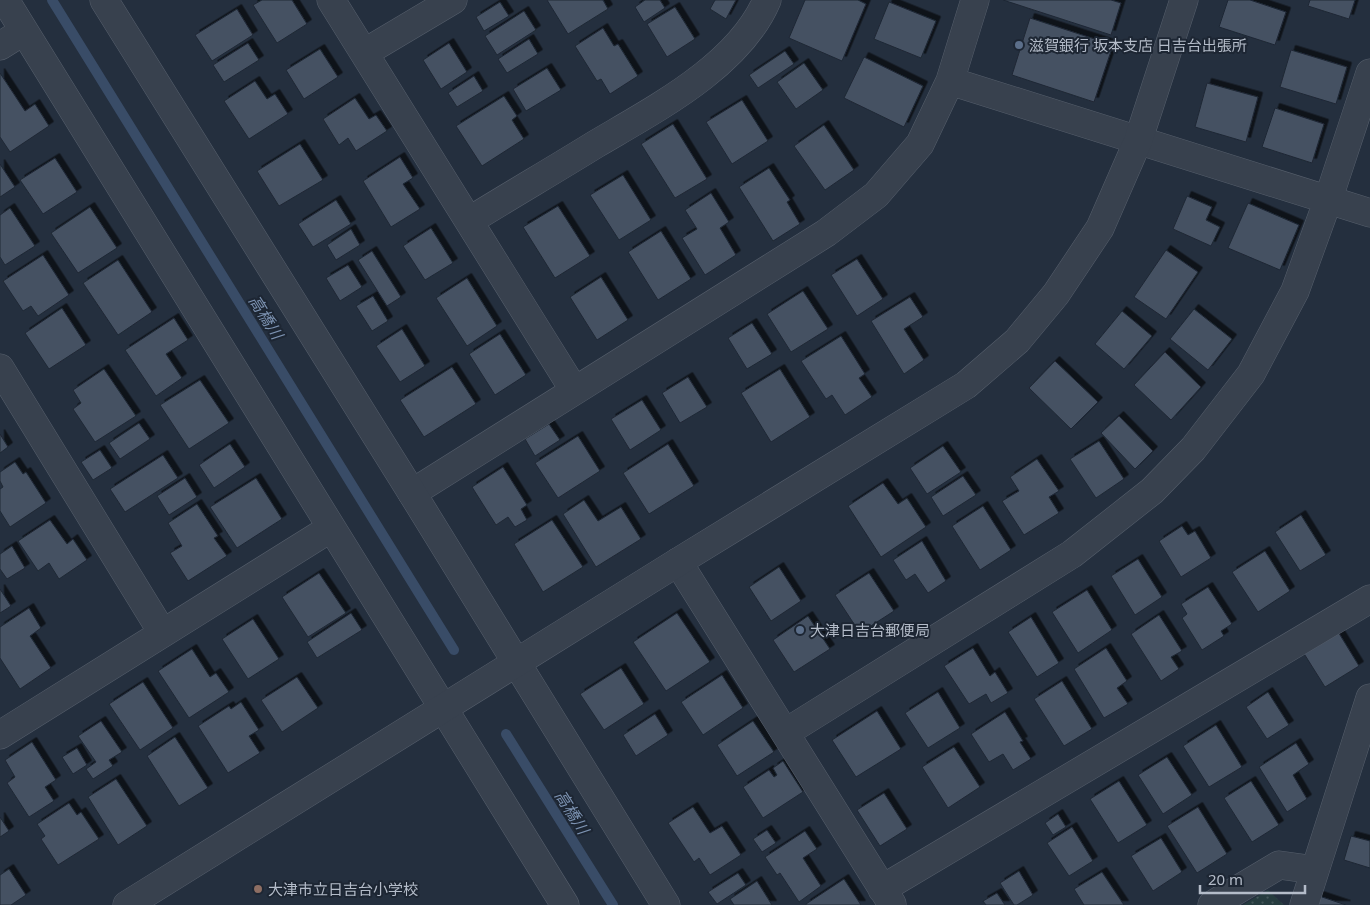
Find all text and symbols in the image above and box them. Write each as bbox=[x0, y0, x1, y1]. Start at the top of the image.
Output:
place label: 滋賀銀行 坂本支店 日吉台出張所 bbox=[1029, 35, 1247, 55]
marker: 滋賀銀行 坂本支店 日吉台出張所 bbox=[1013, 39, 1025, 51]
water label: 高橋川 bbox=[244, 291, 289, 345]
place label: 大津日吉台郵便局 bbox=[810, 620, 930, 640]
marker: 大津日吉台郵便局 bbox=[794, 624, 806, 636]
water label: 高橋川 bbox=[550, 786, 595, 840]
scale bar bbox=[1200, 862, 1305, 894]
text: 20 m bbox=[1208, 869, 1243, 889]
place label: 大津市立日吉台小学校 bbox=[268, 879, 418, 899]
marker: 大津市立日吉台小学校 bbox=[252, 883, 264, 895]

